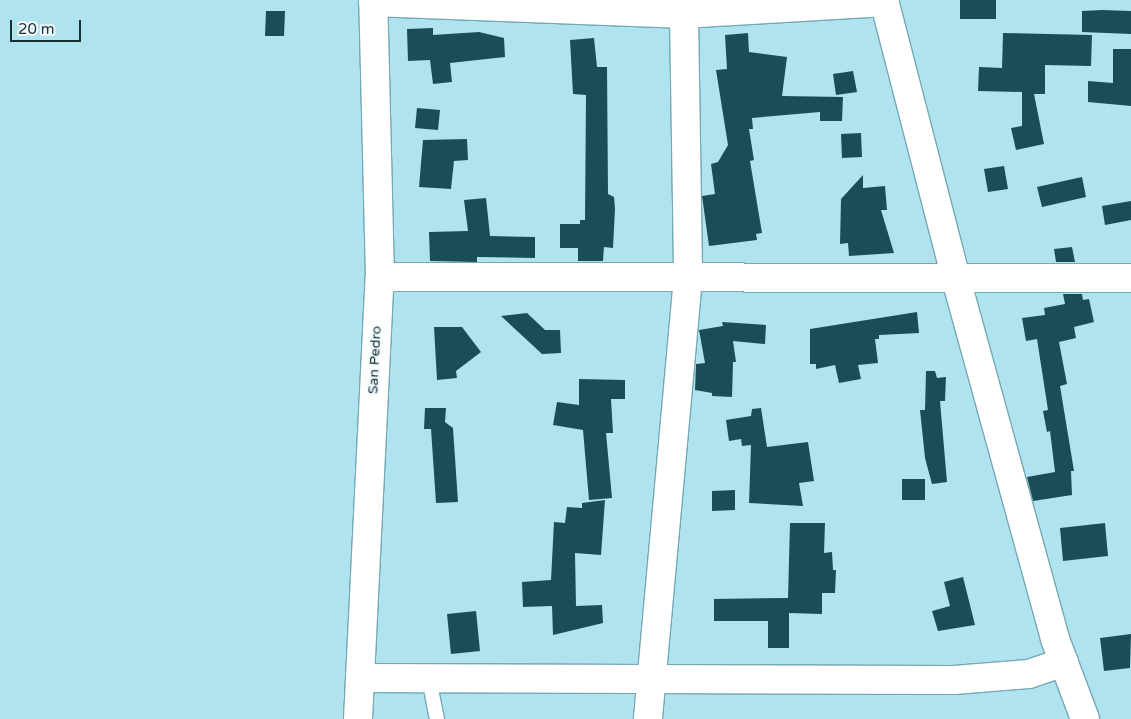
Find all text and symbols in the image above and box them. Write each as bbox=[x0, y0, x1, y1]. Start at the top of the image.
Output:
scale bar bbox=[12, 10, 84, 42]
text: 20 m bbox=[18, 20, 55, 38]
street label: San Pedro bbox=[365, 325, 385, 395]

